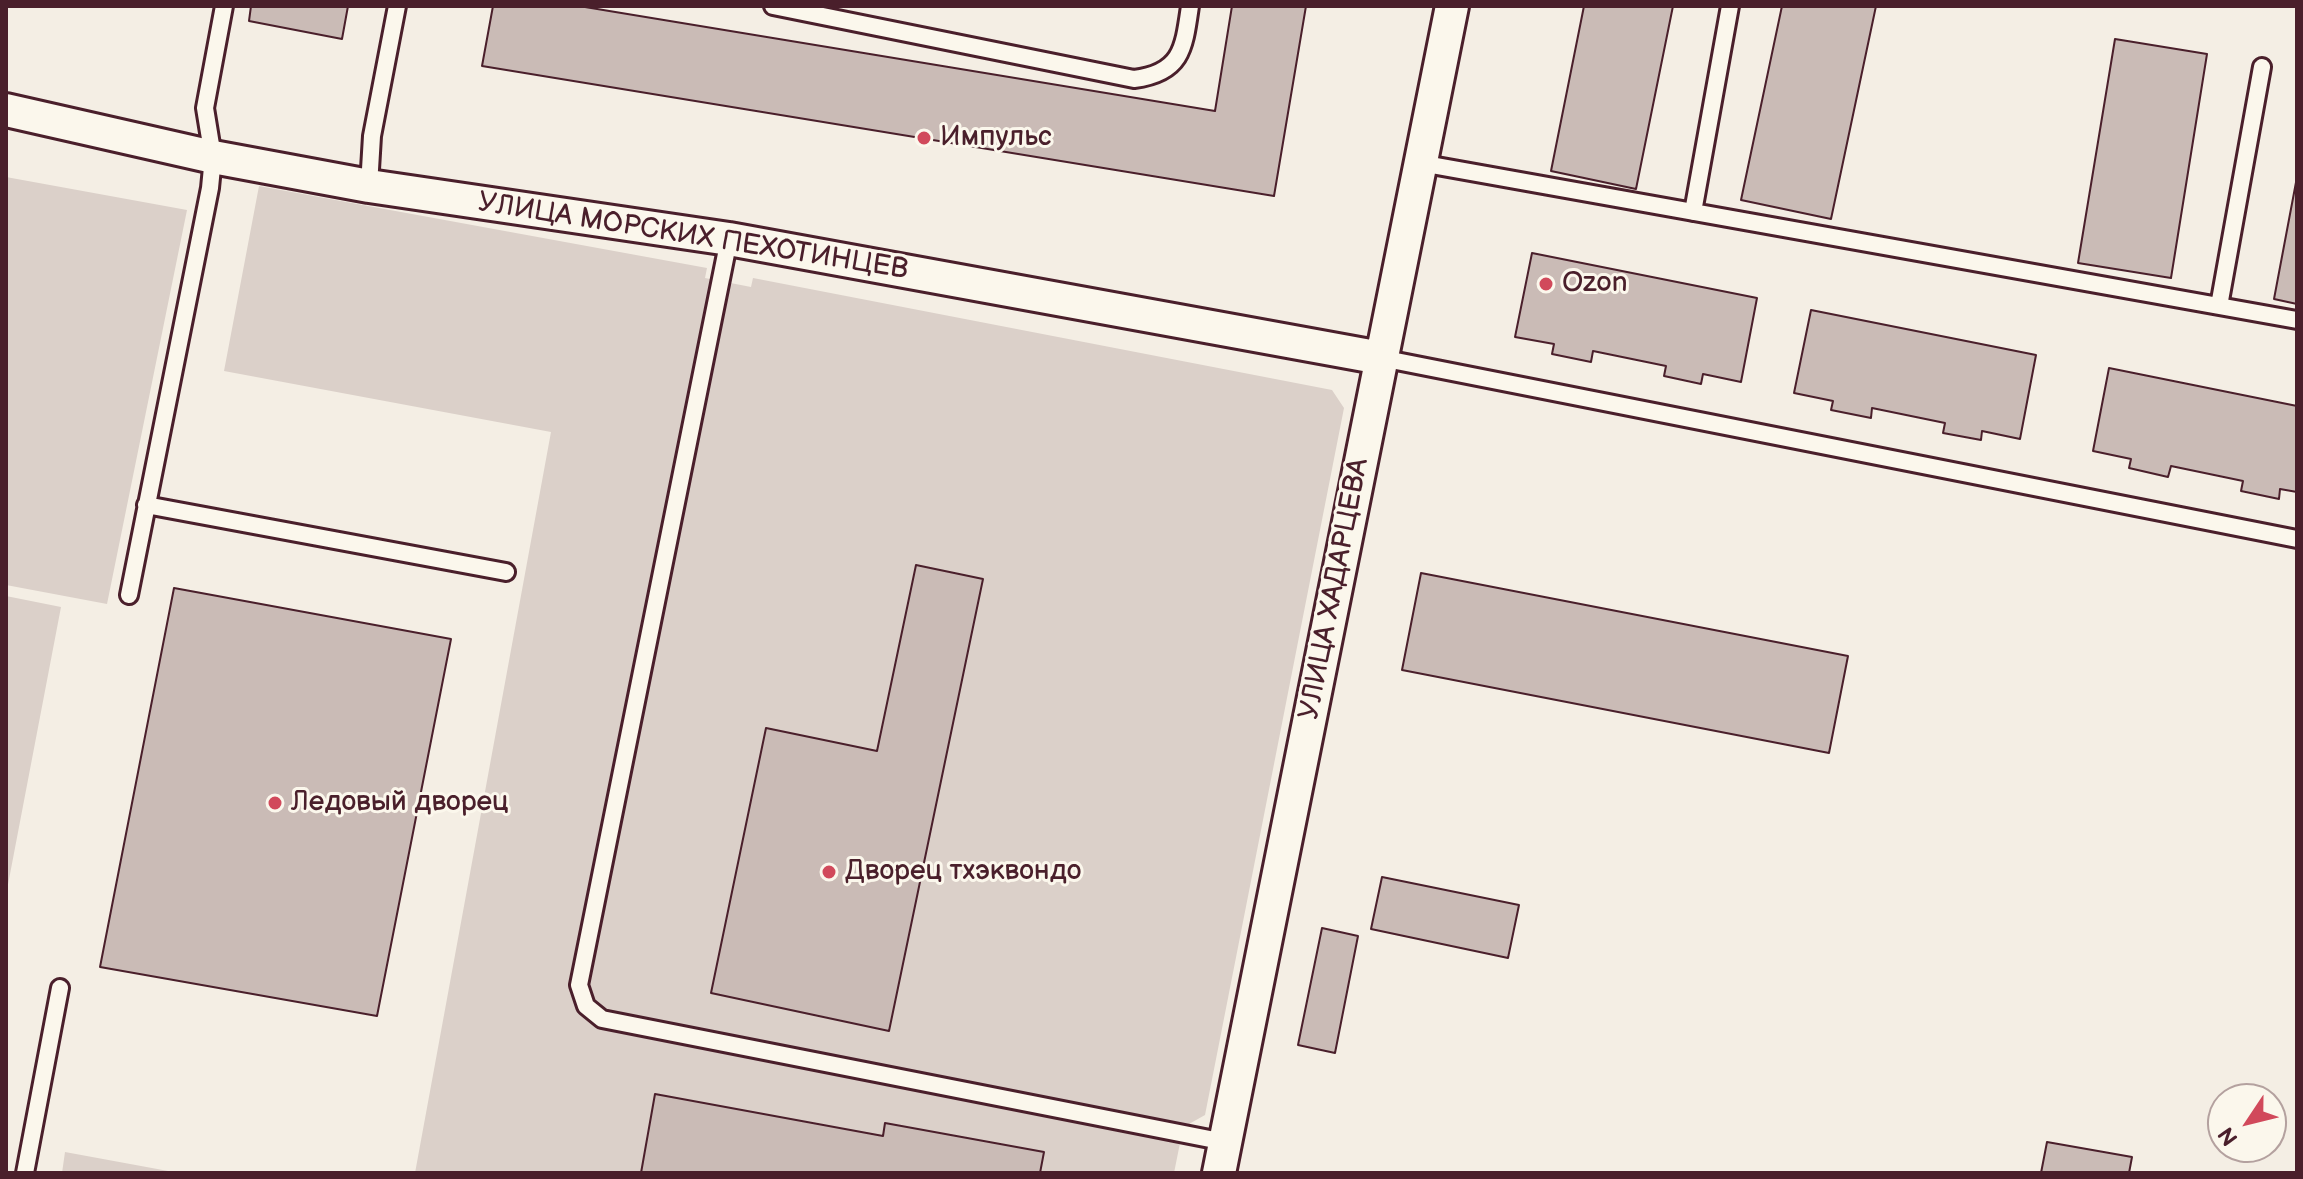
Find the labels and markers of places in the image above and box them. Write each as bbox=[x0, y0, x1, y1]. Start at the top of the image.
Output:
place label: Импульс bbox=[940, 121, 1052, 155]
marker: Импульс bbox=[915, 129, 933, 147]
place label: Ozon bbox=[1562, 267, 1628, 301]
marker: Ozon bbox=[1537, 275, 1555, 293]
place label: Ледовый дворец bbox=[291, 786, 509, 820]
marker: Ледовый дворец bbox=[266, 794, 284, 812]
place label: Дворец тхэквондо bbox=[845, 855, 1081, 889]
marker: Дворец тхэквондо bbox=[820, 863, 838, 881]

